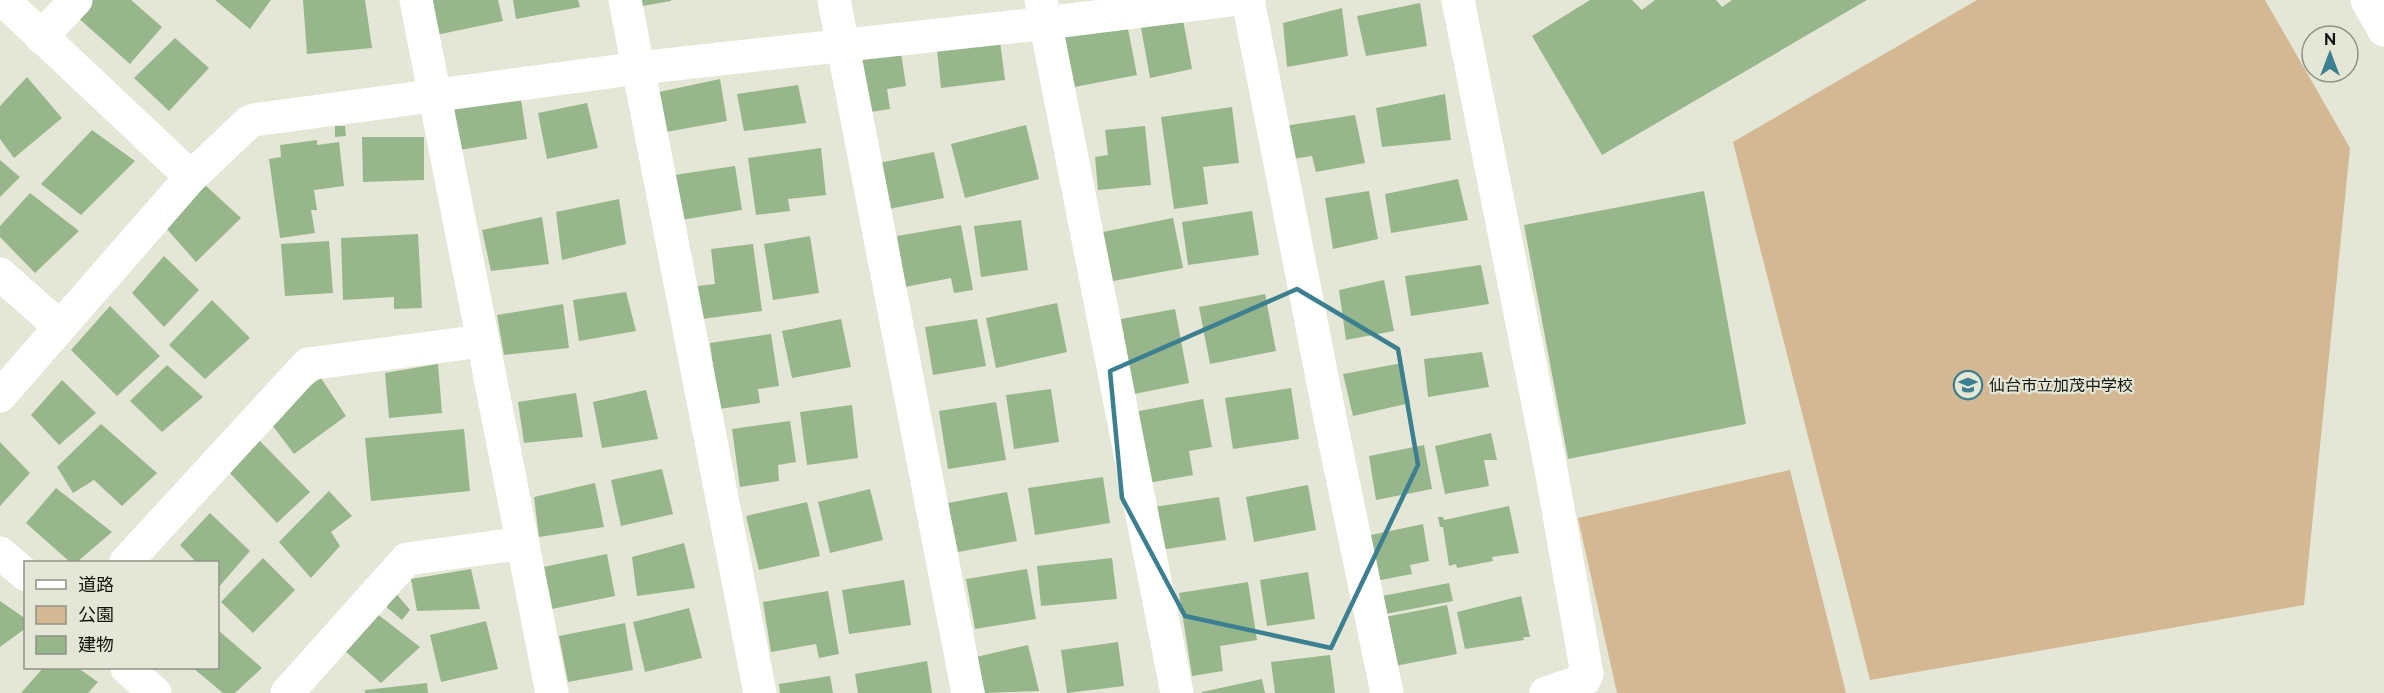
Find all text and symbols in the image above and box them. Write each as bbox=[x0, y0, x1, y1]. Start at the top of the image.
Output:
north arrow bbox=[2300, 24, 2360, 84]
text: N bbox=[2324, 30, 2336, 49]
school or university icon: 仙台市立加茂中学校 bbox=[1952, 369, 1984, 401]
place label: 仙台市立加茂中学校 bbox=[1989, 376, 2133, 395]
legend bbox=[24, 561, 219, 669]
text: 道路 bbox=[78, 574, 114, 595]
text: 公園 bbox=[78, 604, 114, 625]
text: 建物 bbox=[78, 634, 114, 655]

